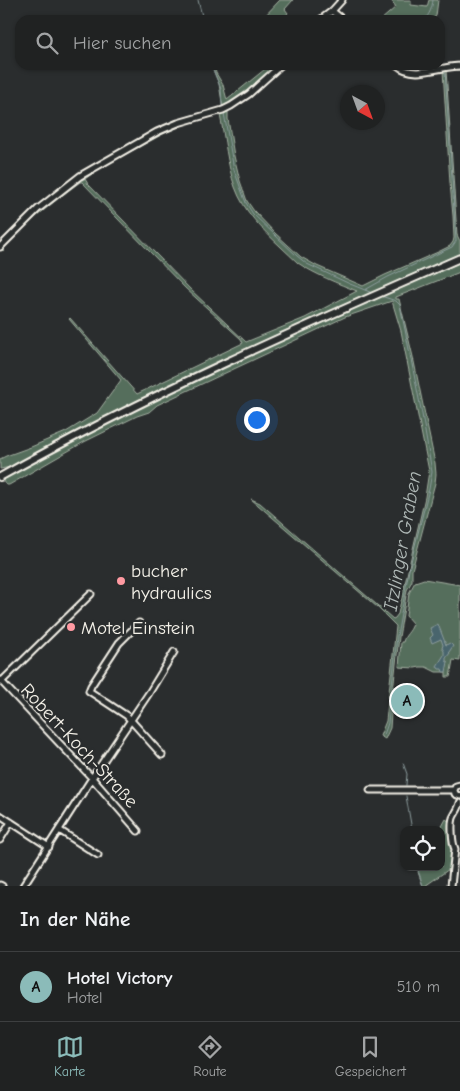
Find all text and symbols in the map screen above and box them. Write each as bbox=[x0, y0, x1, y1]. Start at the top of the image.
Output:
search box bbox=[15, 15, 445, 70]
icon: search bbox=[33, 29, 61, 57]
text: Hier suchen bbox=[73, 32, 171, 54]
north arrow bbox=[340, 85, 385, 130]
your location bbox=[244, 407, 270, 433]
water label: Itzlinger Graben bbox=[379, 469, 426, 614]
place label: bucher hydraulics bbox=[131, 560, 212, 604]
marker: bucher hydraulics bbox=[115, 575, 127, 587]
place label: Motel Einstein bbox=[81, 617, 195, 639]
marker: Motel Einstein bbox=[65, 621, 77, 633]
street label: Robert-Koch-Straße bbox=[16, 679, 142, 812]
pin: A bbox=[391, 682, 423, 720]
map controls bbox=[400, 826, 445, 871]
button: locate bbox=[400, 826, 445, 871]
text: In der Nähe bbox=[20, 907, 130, 931]
text: Hotel Victory bbox=[67, 967, 172, 989]
text: A bbox=[32, 978, 40, 996]
text: 510 m bbox=[397, 978, 440, 996]
text: Hotel bbox=[67, 989, 103, 1007]
tab: Karte bbox=[54, 1033, 85, 1080]
tab: Route bbox=[193, 1033, 227, 1080]
tab: Gespeichert bbox=[335, 1033, 406, 1080]

